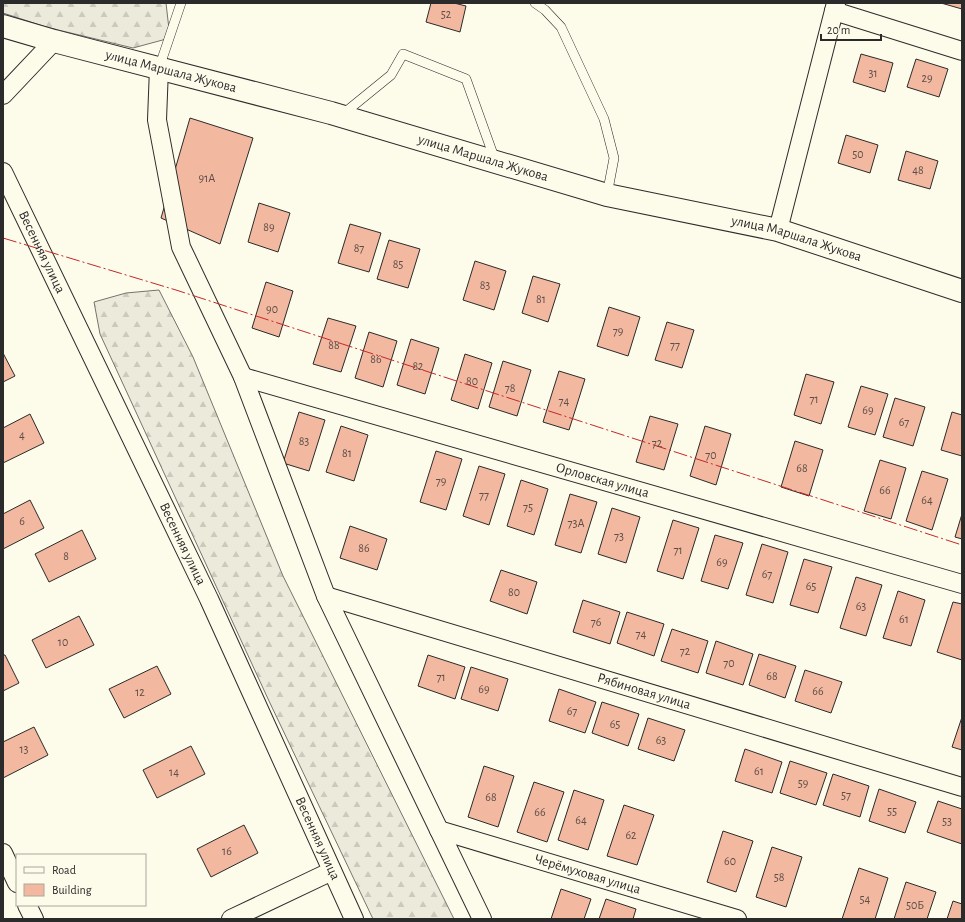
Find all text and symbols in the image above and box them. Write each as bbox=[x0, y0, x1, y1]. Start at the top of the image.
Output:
house number: 52 bbox=[441, 8, 452, 20]
scale bar bbox=[821, 16, 881, 42]
text: 20 m bbox=[827, 24, 850, 36]
street label: улица Маршала Жукова bbox=[103, 47, 239, 95]
house number: 31 bbox=[868, 67, 878, 79]
house number: 29 bbox=[921, 72, 933, 84]
street label: улица Маршала Жукова bbox=[415, 132, 550, 184]
house number: 50 bbox=[852, 148, 864, 160]
house number: 48 bbox=[912, 164, 924, 176]
house number: 91А bbox=[199, 172, 215, 184]
street label: Весенняя улица bbox=[16, 209, 68, 296]
street label: улица Маршала Жукова bbox=[729, 213, 864, 264]
house number: 89 bbox=[263, 221, 275, 233]
house number: 87 bbox=[354, 242, 364, 254]
house number: 85 bbox=[393, 258, 403, 270]
house number: 83 bbox=[480, 279, 490, 291]
house number: 81 bbox=[536, 293, 546, 305]
house number: 90 bbox=[266, 303, 278, 315]
house number: 79 bbox=[613, 325, 624, 337]
house number: 88 bbox=[328, 339, 340, 351]
house number: 77 bbox=[670, 339, 680, 351]
house number: 86 bbox=[370, 353, 382, 365]
house number: 82 bbox=[412, 360, 424, 372]
house number: 80 bbox=[466, 375, 478, 387]
house number: 78 bbox=[505, 382, 516, 394]
house number: 71 bbox=[809, 393, 819, 405]
house number: 74 bbox=[559, 395, 570, 407]
house number: 69 bbox=[862, 404, 874, 416]
house number: 67 bbox=[899, 416, 909, 428]
house number: 4 bbox=[19, 429, 25, 441]
house number: 83 bbox=[299, 435, 309, 447]
house number: 72 bbox=[652, 437, 663, 449]
house number: 81 bbox=[342, 447, 352, 459]
house number: 70 bbox=[705, 449, 717, 461]
street label: Орловская улица bbox=[554, 460, 651, 501]
house number: 68 bbox=[796, 462, 808, 474]
house number: 79 bbox=[436, 475, 447, 487]
house number: 66 bbox=[879, 484, 891, 496]
house number: 77 bbox=[479, 489, 489, 501]
house number: 64 bbox=[921, 494, 933, 506]
street label: Весенняя улица bbox=[157, 501, 208, 588]
house number: 75 bbox=[523, 501, 533, 513]
house number: 6 bbox=[19, 515, 25, 527]
house number: 73А bbox=[567, 517, 585, 529]
house number: 73 bbox=[614, 530, 624, 542]
house number: 86 bbox=[358, 542, 370, 554]
house number: 71 bbox=[673, 544, 683, 556]
house number: 8 bbox=[63, 550, 69, 562]
house number: 69 bbox=[716, 556, 728, 568]
house number: 67 bbox=[762, 568, 772, 580]
house number: 65 bbox=[806, 580, 816, 592]
house number: 80 bbox=[508, 586, 520, 598]
house number: 63 bbox=[856, 600, 866, 612]
house number: 61 bbox=[899, 613, 909, 625]
house number: 76 bbox=[591, 616, 602, 628]
house number: 74 bbox=[636, 628, 647, 640]
house number: 10 bbox=[58, 636, 68, 648]
house number: 72 bbox=[680, 645, 691, 657]
house number: 70 bbox=[723, 657, 735, 669]
house number: 68 bbox=[766, 670, 778, 682]
house number: 71 bbox=[436, 671, 446, 683]
street label: Рябиновая улица bbox=[596, 671, 693, 712]
house number: 69 bbox=[478, 683, 490, 695]
house number: 66 bbox=[812, 685, 824, 697]
house number: 12 bbox=[135, 686, 145, 698]
house number: 67 bbox=[567, 705, 577, 717]
house number: 65 bbox=[610, 718, 620, 730]
house number: 63 bbox=[656, 734, 666, 746]
house number: 13 bbox=[19, 743, 29, 755]
house number: 61 bbox=[754, 765, 764, 777]
house number: 14 bbox=[169, 766, 179, 778]
house number: 59 bbox=[798, 777, 809, 789]
house number: 57 bbox=[841, 789, 851, 801]
house number: 68 bbox=[485, 791, 497, 803]
street label: Весенняя улица bbox=[293, 795, 343, 883]
house number: 55 bbox=[887, 805, 897, 817]
house number: 66 bbox=[534, 806, 546, 818]
house number: 64 bbox=[575, 814, 587, 826]
house number: 53 bbox=[942, 815, 952, 827]
house number: 62 bbox=[625, 829, 637, 841]
house number: 16 bbox=[222, 845, 232, 857]
street label: Черёмуховая улица bbox=[533, 852, 643, 897]
legend bbox=[16, 854, 146, 906]
house number: 60 bbox=[724, 855, 736, 867]
text: Road bbox=[52, 864, 76, 876]
house number: 58 bbox=[774, 871, 785, 883]
text: Building bbox=[52, 884, 92, 896]
house number: 54 bbox=[860, 893, 871, 905]
house number: 50Б bbox=[906, 899, 924, 911]

